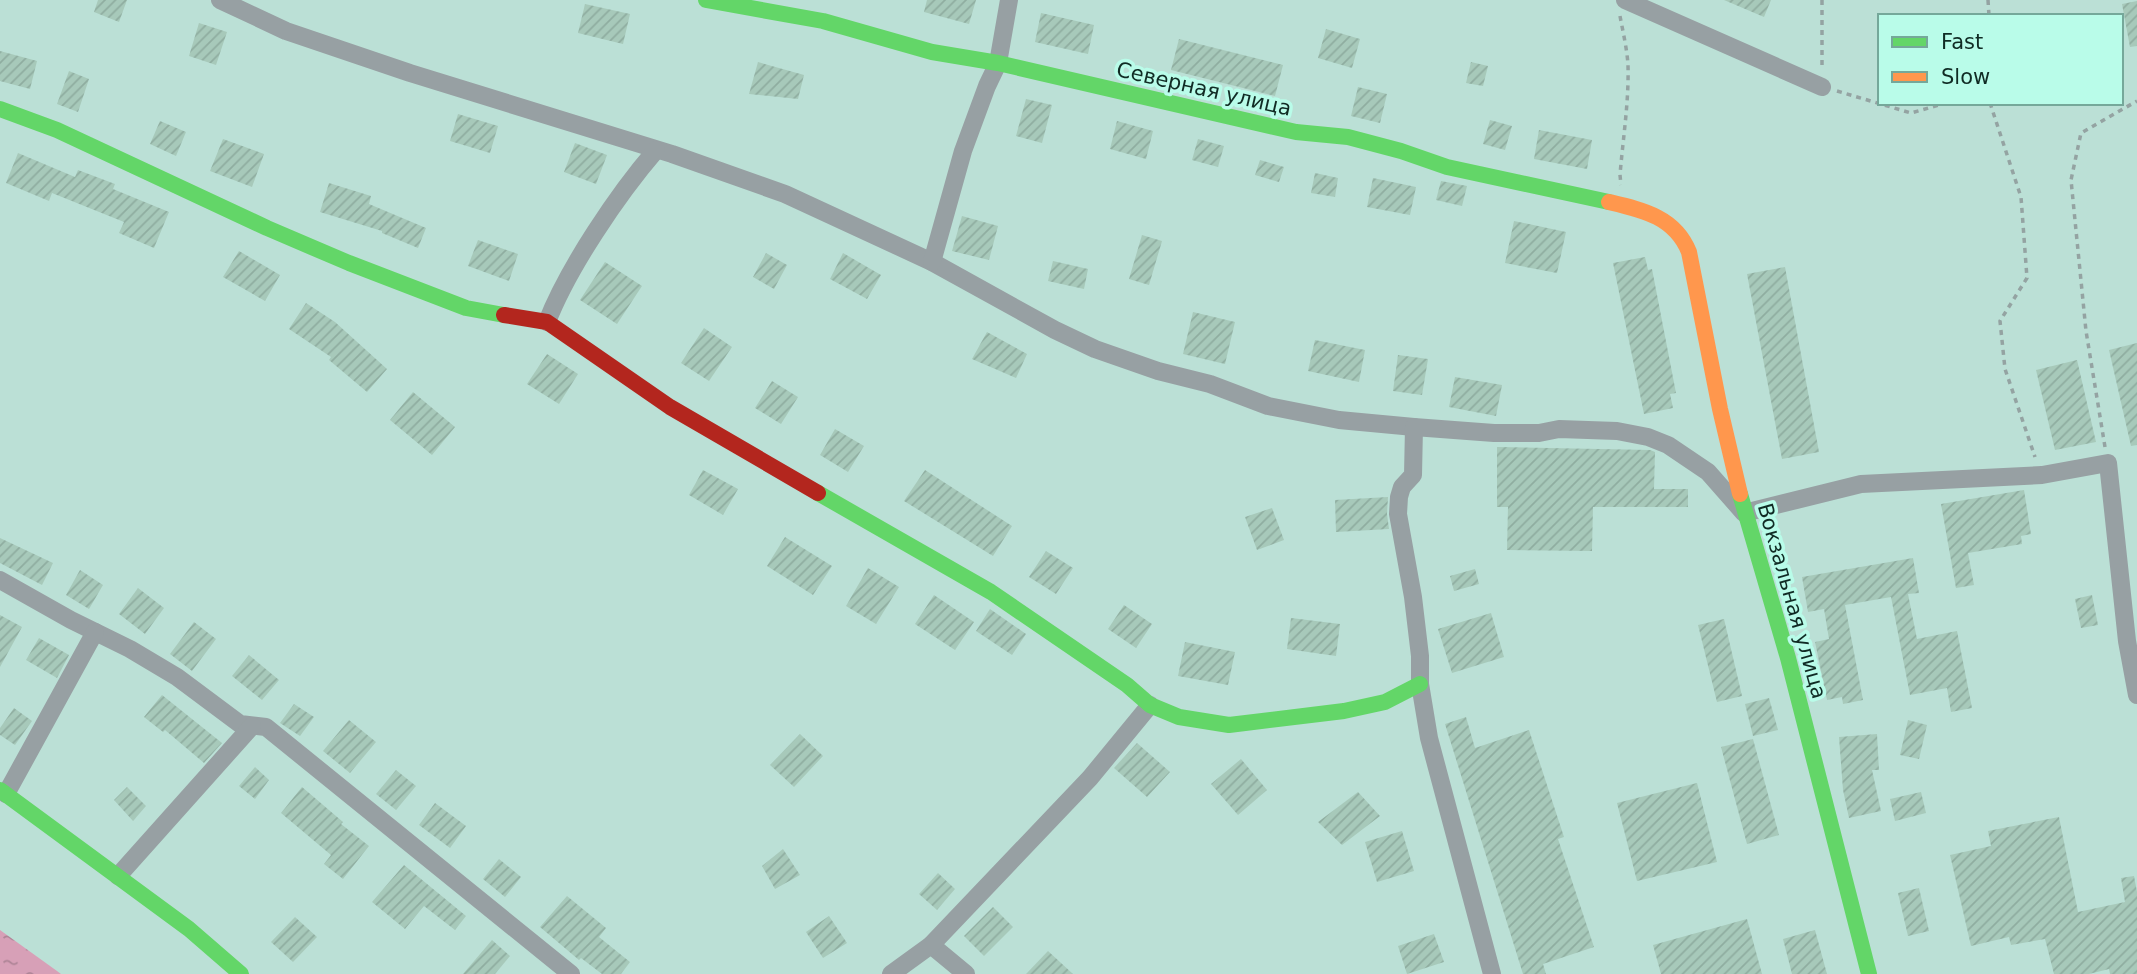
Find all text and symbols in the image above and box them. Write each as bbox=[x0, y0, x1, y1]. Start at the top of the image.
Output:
legend bbox=[1878, 14, 2123, 105]
text: Fast bbox=[1941, 30, 1983, 54]
street label: Северная улица bbox=[1114, 57, 1294, 121]
text: Slow bbox=[1941, 65, 1990, 89]
street label: Вокзальная улица bbox=[1753, 500, 1831, 702]

